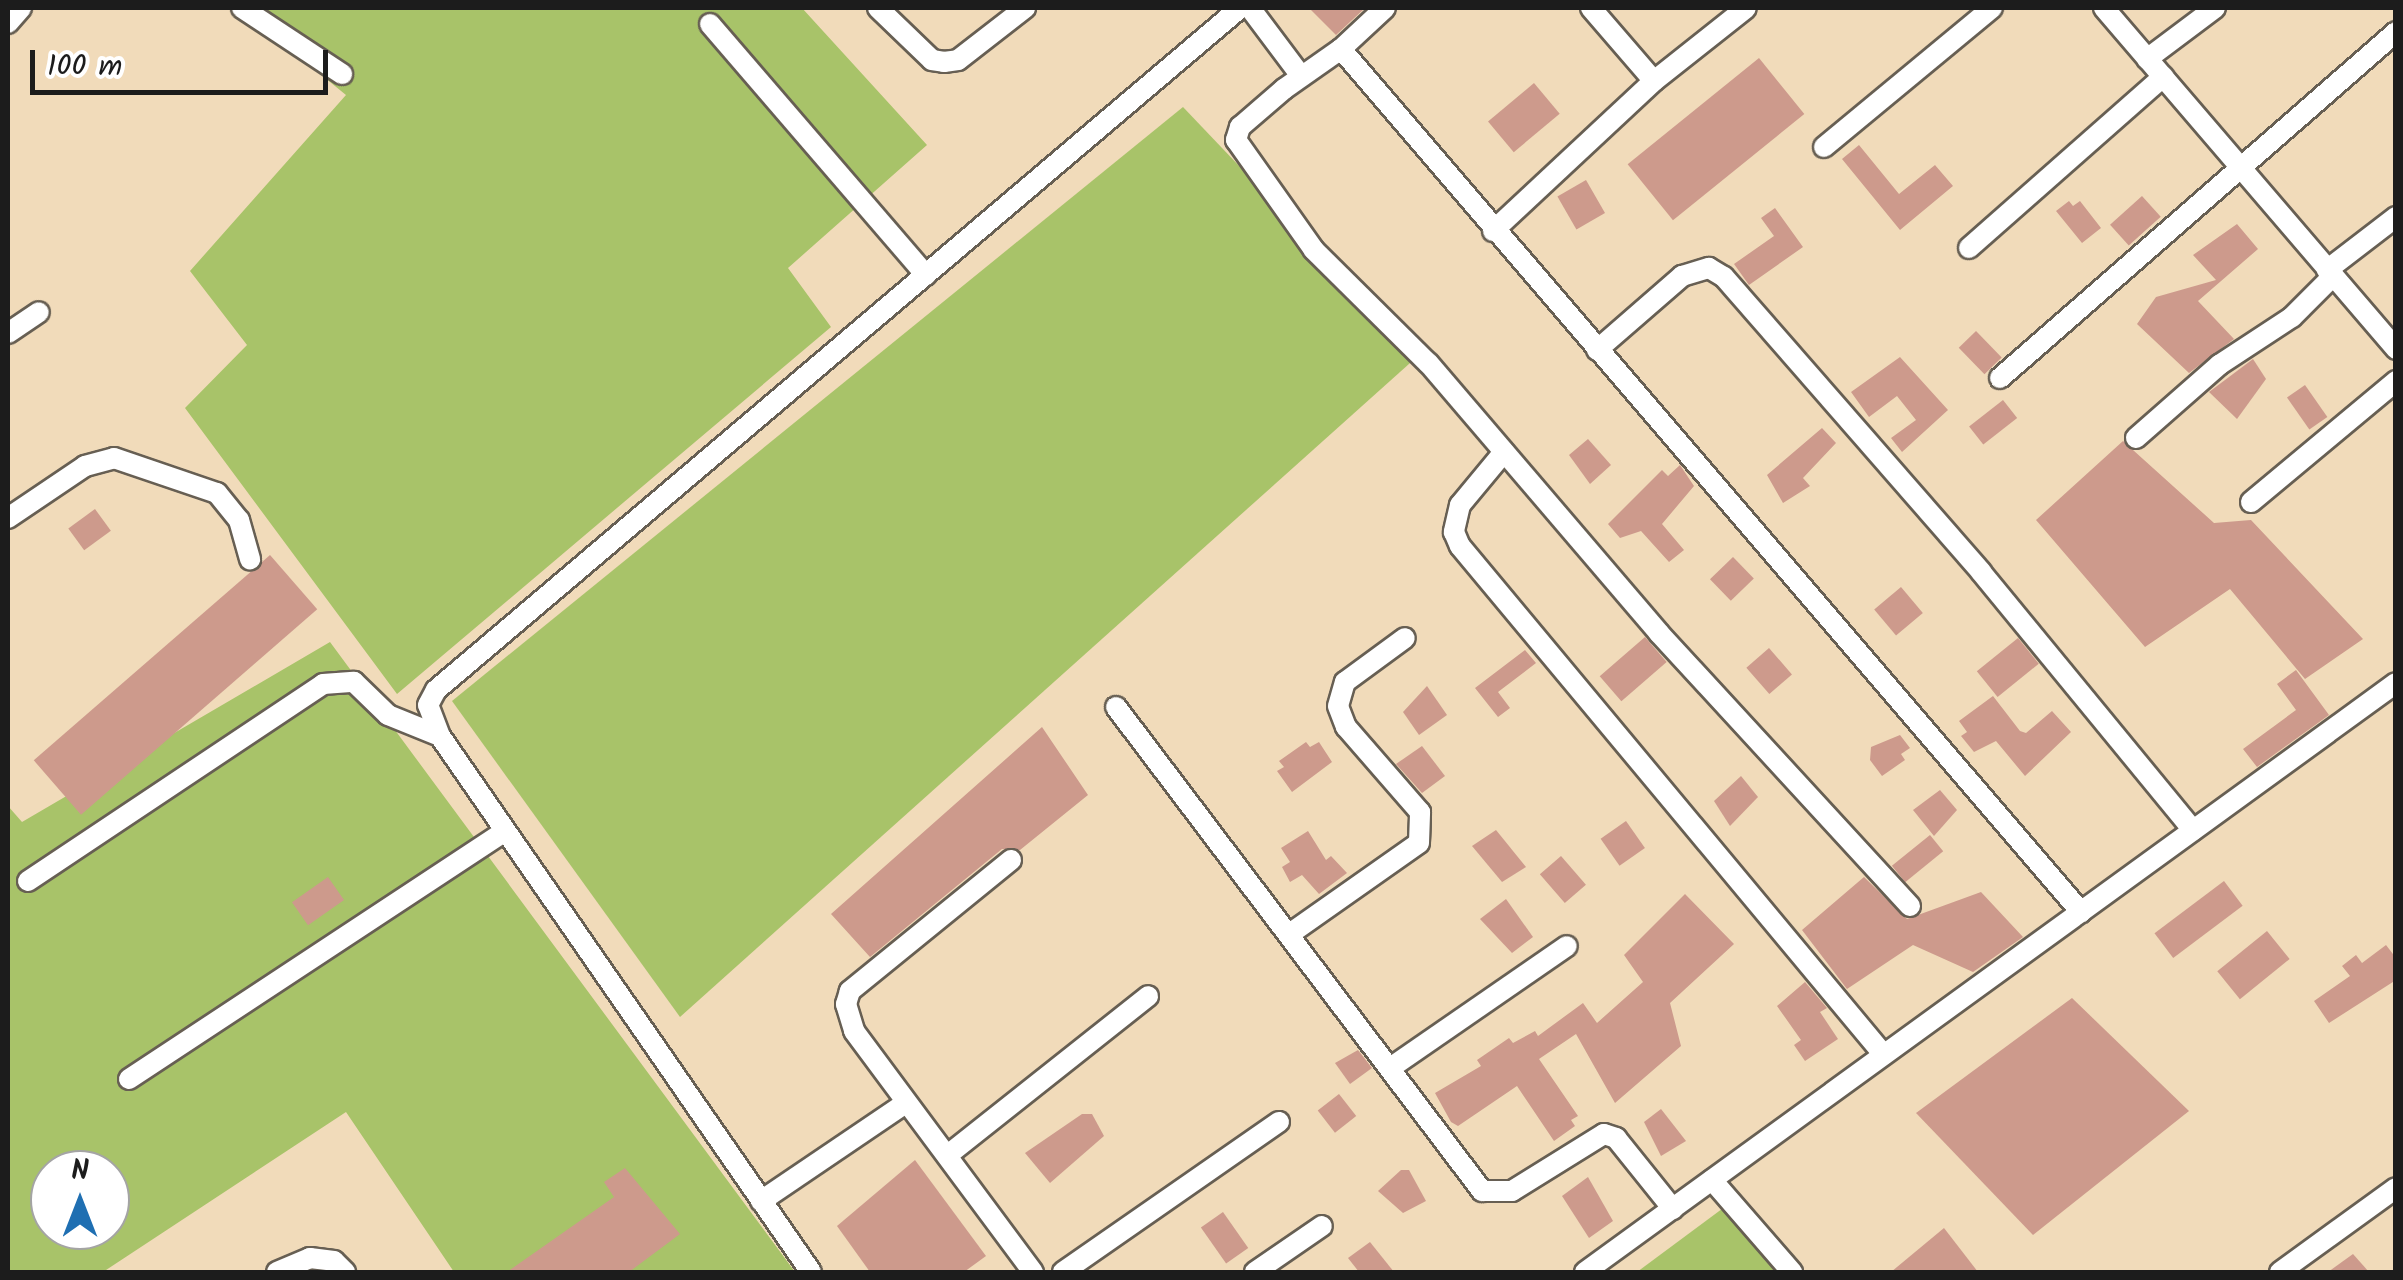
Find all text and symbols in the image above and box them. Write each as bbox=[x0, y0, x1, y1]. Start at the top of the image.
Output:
scale bar bbox=[35, 30, 332, 92]
text: 100 m bbox=[47, 43, 122, 91]
text: N bbox=[71, 1149, 89, 1194]
north arrow bbox=[30, 1150, 130, 1250]

